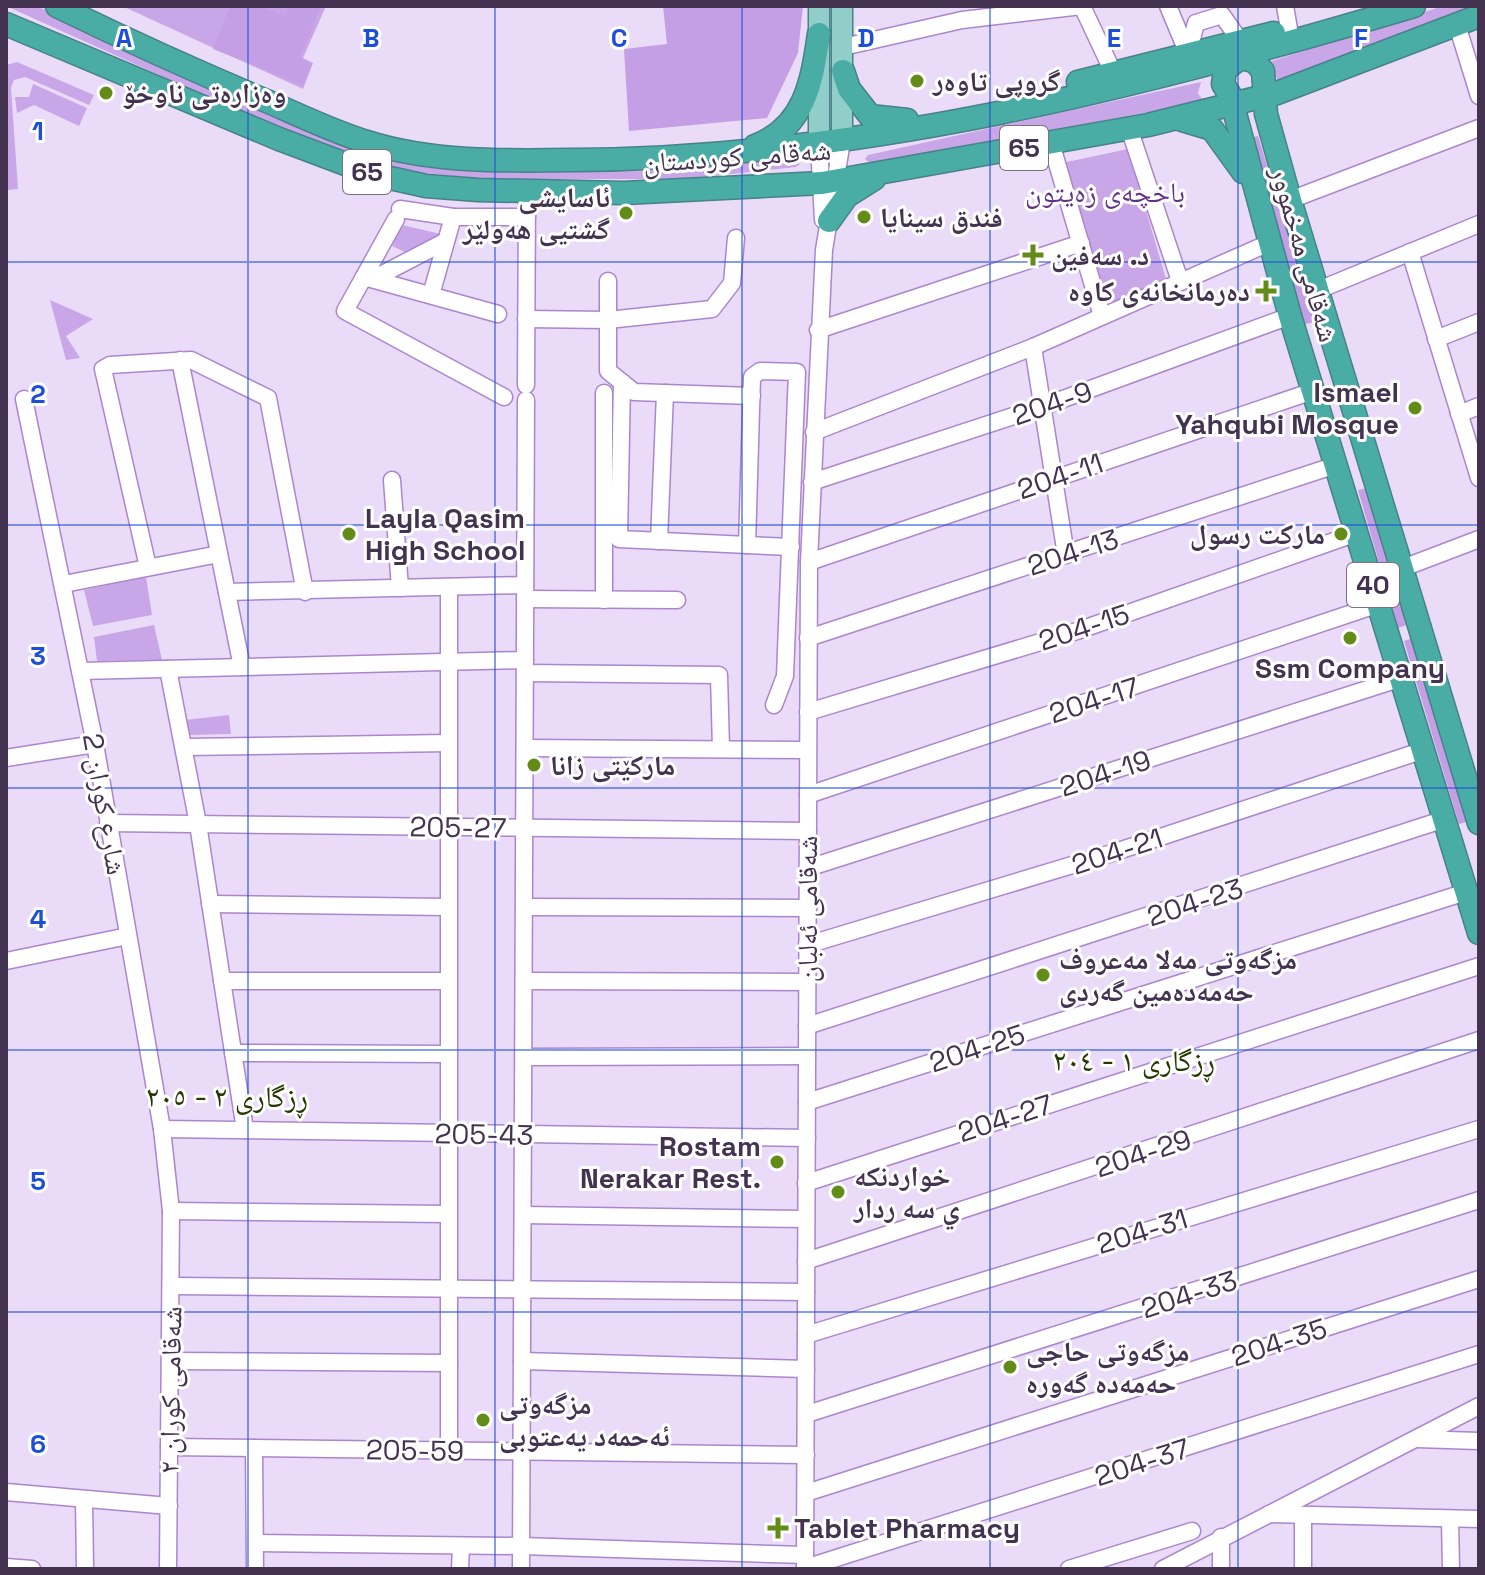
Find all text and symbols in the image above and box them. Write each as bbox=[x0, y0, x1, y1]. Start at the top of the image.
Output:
text: A bbox=[116, 21, 133, 55]
text: B bbox=[362, 21, 380, 55]
text: C bbox=[611, 21, 627, 55]
text: D bbox=[857, 21, 875, 55]
text: E bbox=[1107, 21, 1121, 55]
text: F bbox=[1354, 21, 1368, 55]
place label: گروپی تاوەر bbox=[932, 63, 1060, 99]
marker: گروپی تاوەر bbox=[908, 72, 926, 90]
place label: وەزارەتی ناوخۆ bbox=[122, 75, 286, 111]
marker: وەزارەتی ناوخۆ bbox=[97, 84, 115, 102]
text: 1 bbox=[32, 114, 44, 148]
road number: 65 bbox=[1000, 126, 1048, 170]
street label: شەقامی کوردستان bbox=[642, 131, 832, 181]
road number: 65 bbox=[343, 150, 391, 194]
street label: شەقامی مەخموور bbox=[1262, 161, 1347, 346]
park label: باخچەی زەیتون bbox=[1025, 174, 1185, 210]
place label: ئاسایشی گشتیی هەولێر bbox=[462, 179, 610, 247]
place label: فندق سينايا bbox=[880, 199, 1003, 235]
marker: ئاسایشی گشتیی هەولێر bbox=[617, 204, 635, 222]
marker: فندق سينايا bbox=[855, 208, 873, 226]
place label: د. سەفین bbox=[1051, 237, 1149, 273]
marker: د. سەفین bbox=[1022, 244, 1044, 266]
place label: دەرمانخانەی کاوە bbox=[1068, 273, 1250, 309]
marker: دەرمانخانەی کاوە bbox=[1257, 282, 1275, 300]
street label: 204-9 bbox=[1007, 373, 1097, 433]
place label: Ismael Yahqubi Mosque bbox=[1175, 374, 1399, 442]
text: 2 bbox=[30, 377, 46, 411]
marker: Ismael Yahqubi Mosque bbox=[1406, 399, 1424, 417]
street label: 204-11 bbox=[1012, 445, 1108, 507]
place label: Layla Qasim High School bbox=[365, 500, 525, 568]
place label: مارکت رسول bbox=[1190, 516, 1325, 552]
street label: 204-13 bbox=[1023, 520, 1123, 584]
marker: Layla Qasim High School bbox=[340, 525, 358, 543]
marker: مارکت رسول bbox=[1332, 525, 1350, 543]
road number: 40 bbox=[1347, 563, 1399, 607]
street label: 204-15 bbox=[1034, 595, 1134, 659]
marker: Ssm Company bbox=[1341, 629, 1359, 647]
text: 3 bbox=[30, 639, 46, 673]
place label: Ssm Company bbox=[1255, 650, 1445, 686]
street label: 204-17 bbox=[1044, 669, 1144, 731]
street label: شارع كوران 2 bbox=[75, 730, 135, 878]
street label: 204-19 bbox=[1055, 741, 1155, 805]
place label: مارکێتی زانا bbox=[550, 747, 675, 783]
marker: مارکێتی زانا bbox=[525, 756, 543, 774]
street label: 205-27 bbox=[409, 808, 507, 846]
street label: 204-21 bbox=[1067, 819, 1167, 883]
street label: شەقامی ئەلبان bbox=[789, 835, 825, 983]
street label: 204-23 bbox=[1142, 870, 1248, 934]
text: 4 bbox=[30, 902, 46, 936]
place label: مزگەوتی مەلا مەعروف حەمەدەمین گەردی bbox=[1059, 941, 1297, 1009]
marker: مزگەوتی مەلا مەعروف حەمەدەمین گەردی bbox=[1034, 966, 1052, 984]
street label: 204-25 bbox=[924, 1016, 1030, 1080]
district label: ڕزگاری ١ - ٢٠٤ bbox=[1053, 1041, 1215, 1083]
district label: ڕزگاری ٢ - ٢٠٥ bbox=[146, 1077, 308, 1119]
street label: 204-27 bbox=[953, 1086, 1057, 1150]
street label: 205-43 bbox=[434, 1115, 534, 1153]
street label: 204-29 bbox=[1090, 1121, 1196, 1185]
place label: Rostam Nerakar Rest. bbox=[580, 1128, 761, 1196]
marker: Rostam Nerakar Rest. bbox=[768, 1153, 786, 1171]
place label: خواردنكه ي سه ردار bbox=[853, 1158, 960, 1231]
text: 5 bbox=[30, 1164, 46, 1198]
marker: خواردنكه ي سه ردار bbox=[829, 1183, 847, 1201]
street label: 204-31 bbox=[1092, 1200, 1192, 1262]
street label: 204-33 bbox=[1136, 1262, 1242, 1326]
street label: شەقامی کوران ٢ bbox=[151, 1306, 189, 1474]
street label: 204-35 bbox=[1226, 1310, 1332, 1374]
place label: مزگه‌وتی حاجی حه‌مه‌ده‌ گه‌وره bbox=[1026, 1333, 1189, 1401]
marker: مزگه‌وتی حاجی حه‌مه‌ده‌ گه‌وره bbox=[1001, 1358, 1019, 1376]
place label: مزگەوتی ئەحمەد یەعتوبی bbox=[499, 1386, 670, 1454]
marker: مزگەوتی ئەحمەد یەعتوبی bbox=[474, 1411, 492, 1429]
text: 6 bbox=[30, 1427, 46, 1461]
street label: 204-37 bbox=[1090, 1430, 1194, 1494]
street label: 205-59 bbox=[366, 1431, 464, 1469]
place label: Tablet Pharmacy bbox=[794, 1510, 1020, 1546]
marker: Tablet Pharmacy bbox=[769, 1519, 787, 1537]

